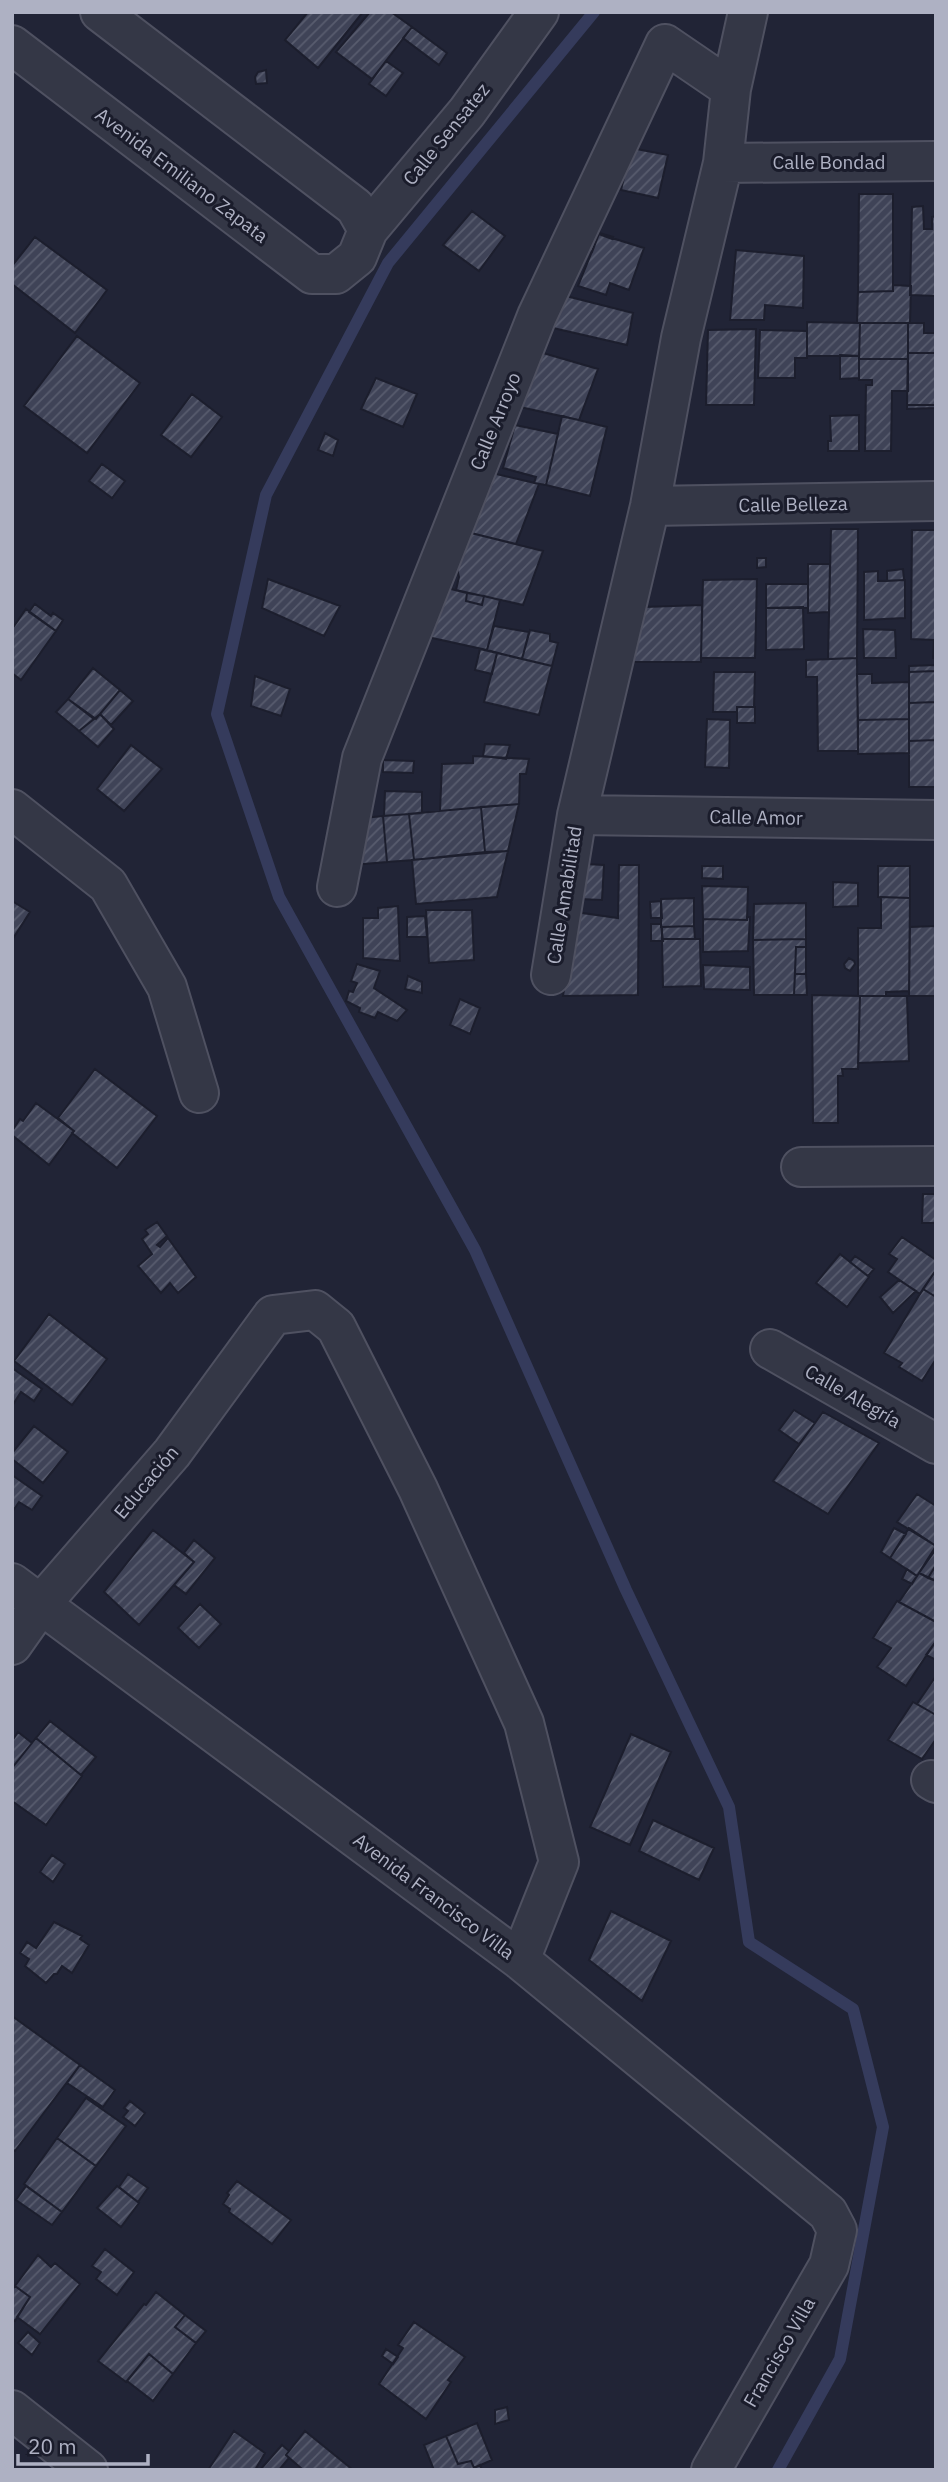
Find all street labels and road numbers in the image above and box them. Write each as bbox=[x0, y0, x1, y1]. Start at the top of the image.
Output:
street label: Calle Sensatez bbox=[397, 78, 495, 190]
street label: Avenida Emiliano Zapata bbox=[91, 102, 273, 248]
street label: Calle Bondad bbox=[772, 150, 886, 174]
street label: Calle Arroyo bbox=[464, 368, 526, 474]
street label: Calle Belleza bbox=[738, 491, 848, 517]
street label: Calle Amor bbox=[709, 804, 803, 830]
street label: Calle Amabilitad bbox=[541, 824, 587, 966]
street label: Calle Alegría bbox=[801, 1359, 905, 1433]
street label: Educación bbox=[108, 1441, 184, 1523]
street label: Avenida Francisco Villa bbox=[349, 1828, 519, 1964]
street label: Francisco Villa bbox=[738, 2293, 820, 2411]

